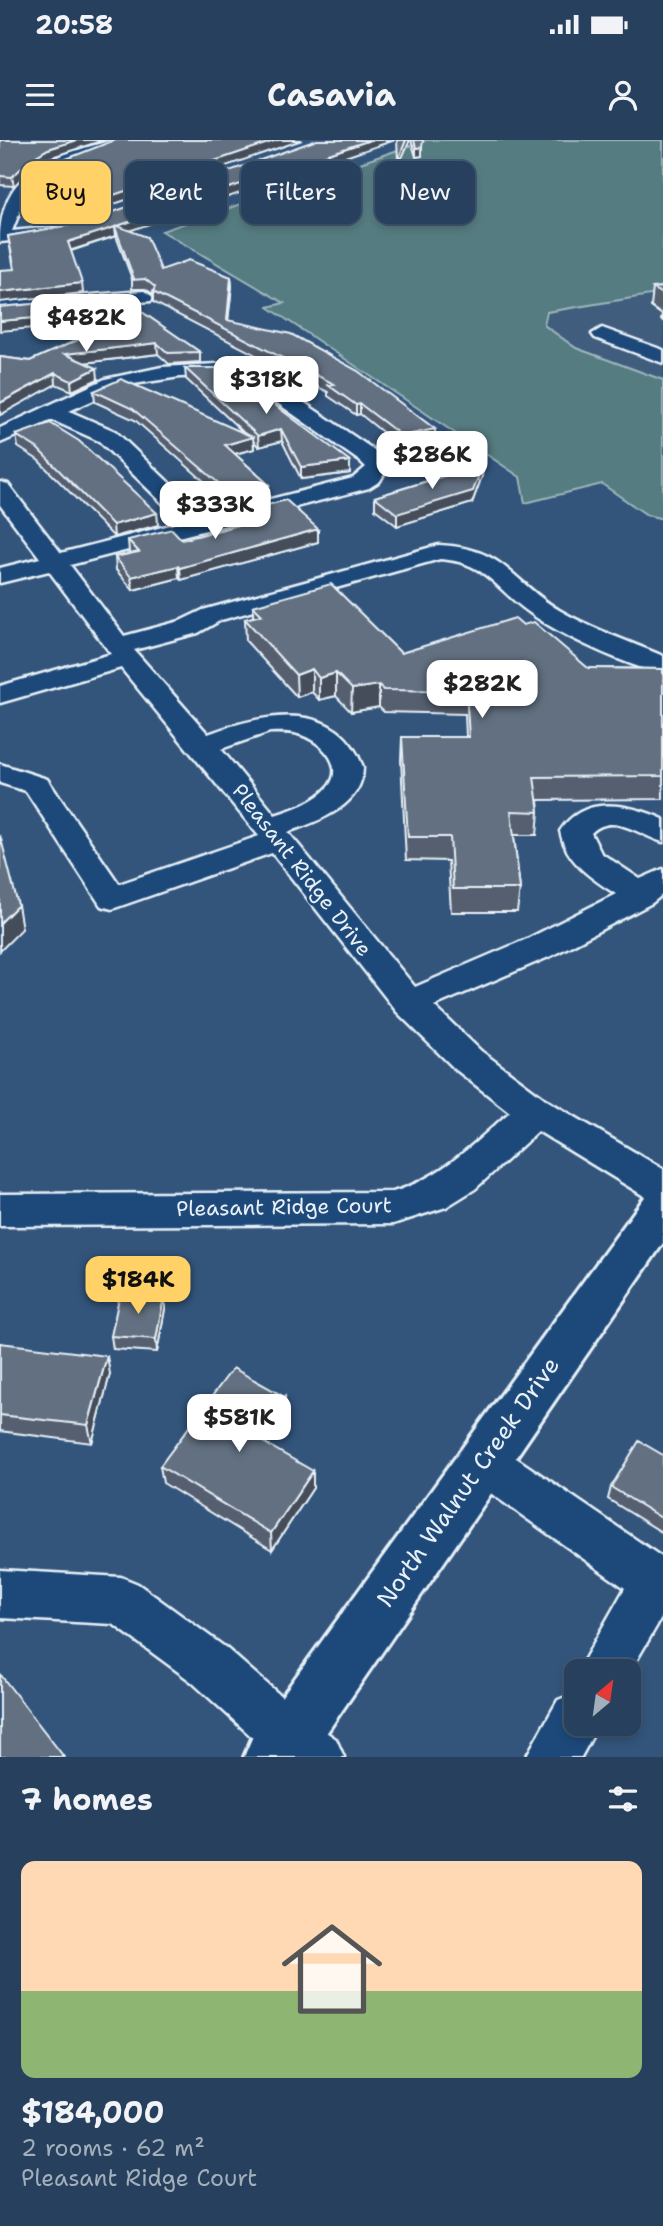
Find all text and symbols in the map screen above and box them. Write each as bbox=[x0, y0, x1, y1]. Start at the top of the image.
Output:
text: 20:58 bbox=[35, 7, 113, 42]
text: Casavia bbox=[267, 73, 396, 116]
icon: menu bbox=[21, 76, 59, 114]
icon: person bbox=[604, 76, 642, 114]
chip: Buy bbox=[21, 161, 111, 224]
chip: Rent bbox=[125, 161, 227, 224]
chip: Filters bbox=[241, 161, 361, 224]
chip: New bbox=[375, 161, 475, 224]
pin: $482K bbox=[37, 294, 135, 354]
text: $482K bbox=[46, 302, 126, 332]
pin: $318K bbox=[217, 356, 315, 416]
text: $318K bbox=[230, 364, 302, 394]
pin: $286K bbox=[383, 432, 481, 491]
text: $286K bbox=[392, 439, 472, 469]
pin: $333K bbox=[166, 482, 264, 541]
text: $333K bbox=[176, 489, 254, 519]
pin: $282K bbox=[433, 660, 531, 720]
text: $282K bbox=[443, 668, 521, 698]
street label: Pleasant Ridge Drive bbox=[226, 778, 378, 962]
street label: Pleasant Ridge Court bbox=[176, 1191, 392, 1223]
pin: $184K bbox=[89, 1256, 187, 1316]
text: $184K bbox=[101, 1264, 175, 1294]
street label: North Walnut Creek Drive bbox=[369, 1351, 567, 1613]
pin: $581K bbox=[190, 1394, 288, 1454]
text: $581K bbox=[203, 1402, 275, 1432]
north arrow bbox=[564, 1659, 640, 1736]
map controls bbox=[564, 1659, 641, 1736]
text: 7 homes bbox=[21, 1779, 153, 1820]
icon: filters bbox=[604, 1780, 642, 1818]
icon: home bbox=[269, 1906, 395, 2032]
text: $184,000 bbox=[21, 2092, 165, 2133]
text: 2 rooms · 62 m² bbox=[21, 2133, 205, 2163]
text: Pleasant Ridge Court bbox=[21, 2163, 257, 2193]

